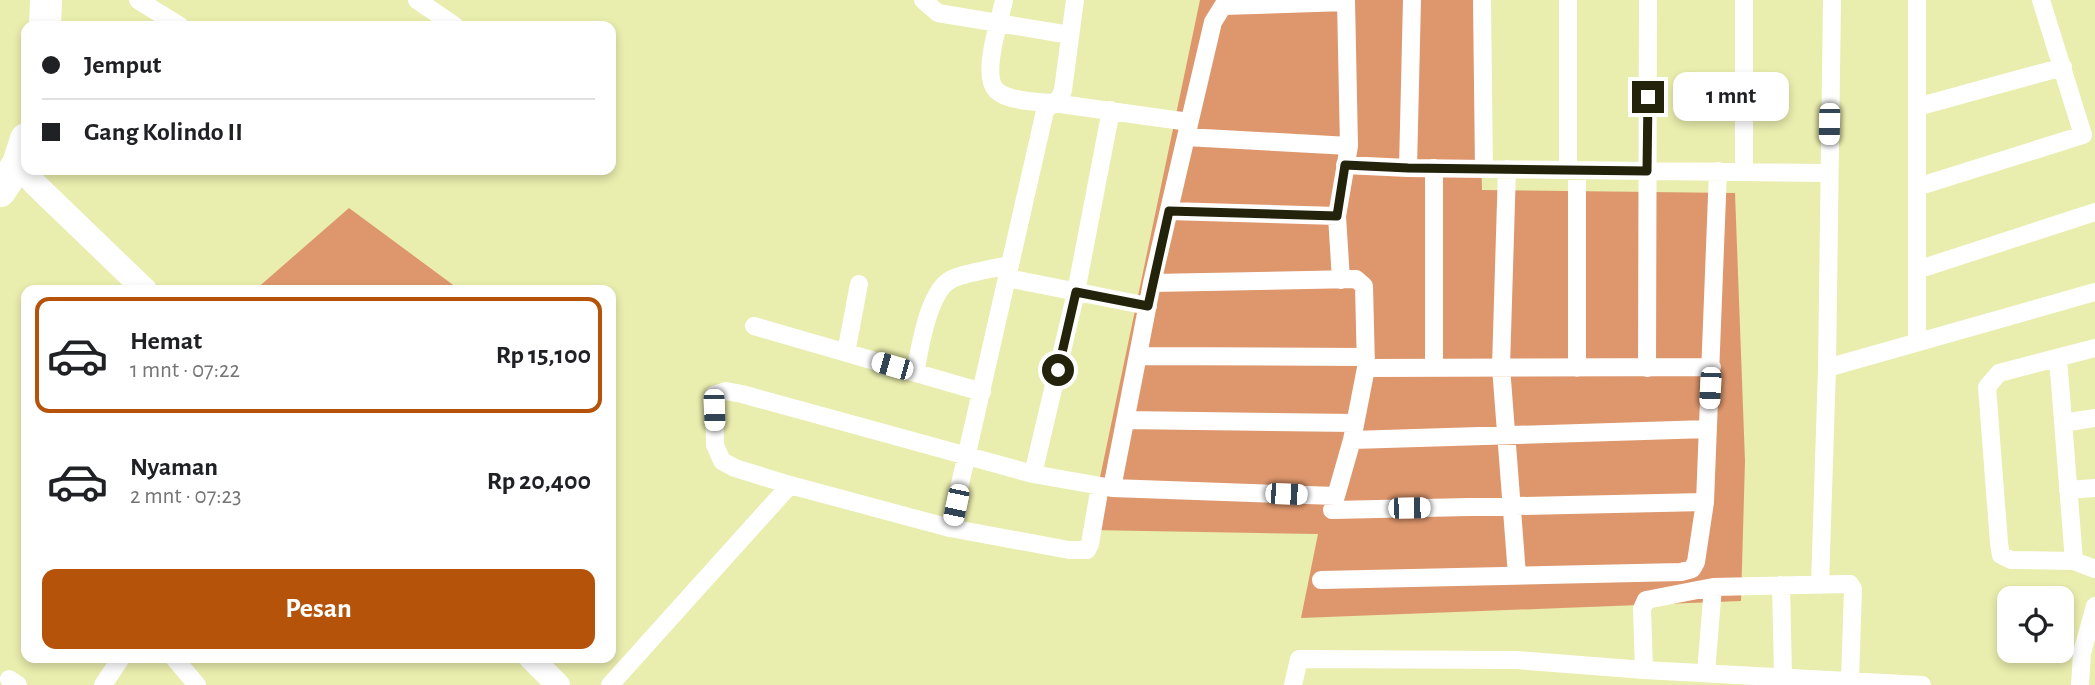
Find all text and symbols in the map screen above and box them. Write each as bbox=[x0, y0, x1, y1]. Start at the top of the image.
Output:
text: Jemput bbox=[84, 52, 161, 78]
callout: 1 mnt bbox=[1672, 72, 1788, 122]
route end bbox=[1632, 81, 1664, 113]
text: 1 mnt bbox=[1706, 85, 1756, 108]
car bbox=[1819, 103, 1840, 145]
text: Gang Kolindo II bbox=[84, 119, 243, 145]
icon: car bbox=[46, 324, 109, 387]
text: Hemat bbox=[130, 328, 202, 354]
text: Rp 15,100 bbox=[496, 342, 591, 368]
car bbox=[869, 350, 916, 382]
route start bbox=[1042, 354, 1074, 386]
text: 1 mnt · 07:22 bbox=[130, 359, 240, 382]
car bbox=[1699, 366, 1722, 410]
car bbox=[703, 389, 726, 431]
icon: car bbox=[46, 450, 109, 513]
text: Nyaman bbox=[130, 454, 218, 480]
text: Rp 20,400 bbox=[487, 468, 591, 494]
car bbox=[942, 482, 971, 528]
car bbox=[1265, 483, 1308, 505]
text: 2 mnt · 07:23 bbox=[130, 485, 241, 508]
car bbox=[1388, 497, 1431, 519]
button: Pesan bbox=[42, 569, 595, 649]
map controls bbox=[1997, 586, 2074, 663]
button: locate bbox=[1997, 586, 2074, 663]

